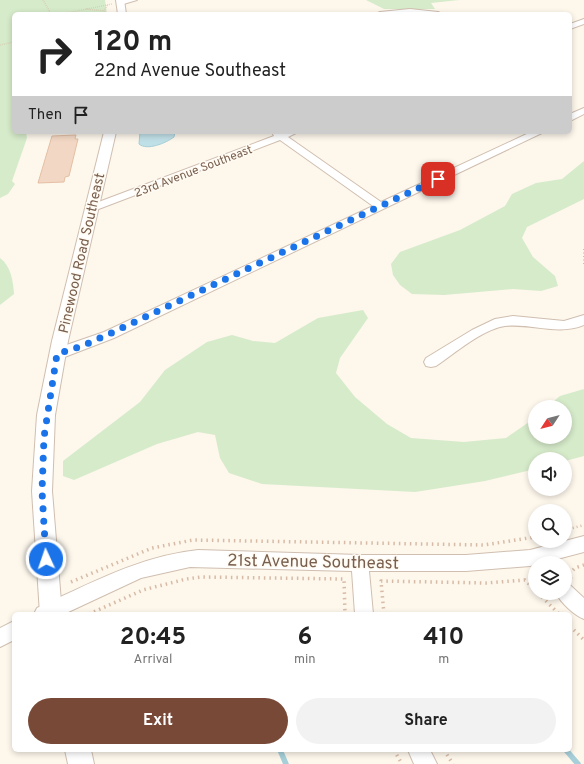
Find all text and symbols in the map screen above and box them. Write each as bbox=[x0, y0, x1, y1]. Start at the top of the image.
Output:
text: 120 m bbox=[94, 25, 172, 61]
icon: right bbox=[28, 28, 80, 80]
text: 22nd Avenue Southeast bbox=[94, 60, 286, 83]
icon: arrive bbox=[70, 104, 92, 126]
text: Then bbox=[28, 106, 62, 125]
street label: 23rd Avenue Southeast bbox=[132, 142, 255, 202]
pin bbox=[421, 162, 455, 196]
icon: arrive bbox=[427, 168, 449, 190]
street label: Pinewood Road Southeast bbox=[56, 171, 109, 335]
north arrow bbox=[528, 400, 572, 444]
map controls bbox=[528, 400, 572, 600]
button: sound bbox=[528, 452, 572, 496]
button: search bbox=[528, 504, 572, 548]
position arrow bbox=[25, 538, 67, 580]
street label: 21st Avenue Southeast bbox=[227, 551, 399, 575]
button: layers bbox=[528, 556, 572, 600]
text: 20:45 bbox=[120, 623, 186, 653]
text: 6 bbox=[297, 623, 312, 653]
text: 410 bbox=[423, 623, 464, 653]
text: Arrival bbox=[134, 652, 172, 668]
text: min bbox=[294, 652, 316, 668]
text: m bbox=[438, 652, 449, 668]
button: Exit bbox=[28, 698, 288, 744]
button: Share bbox=[296, 698, 556, 744]

